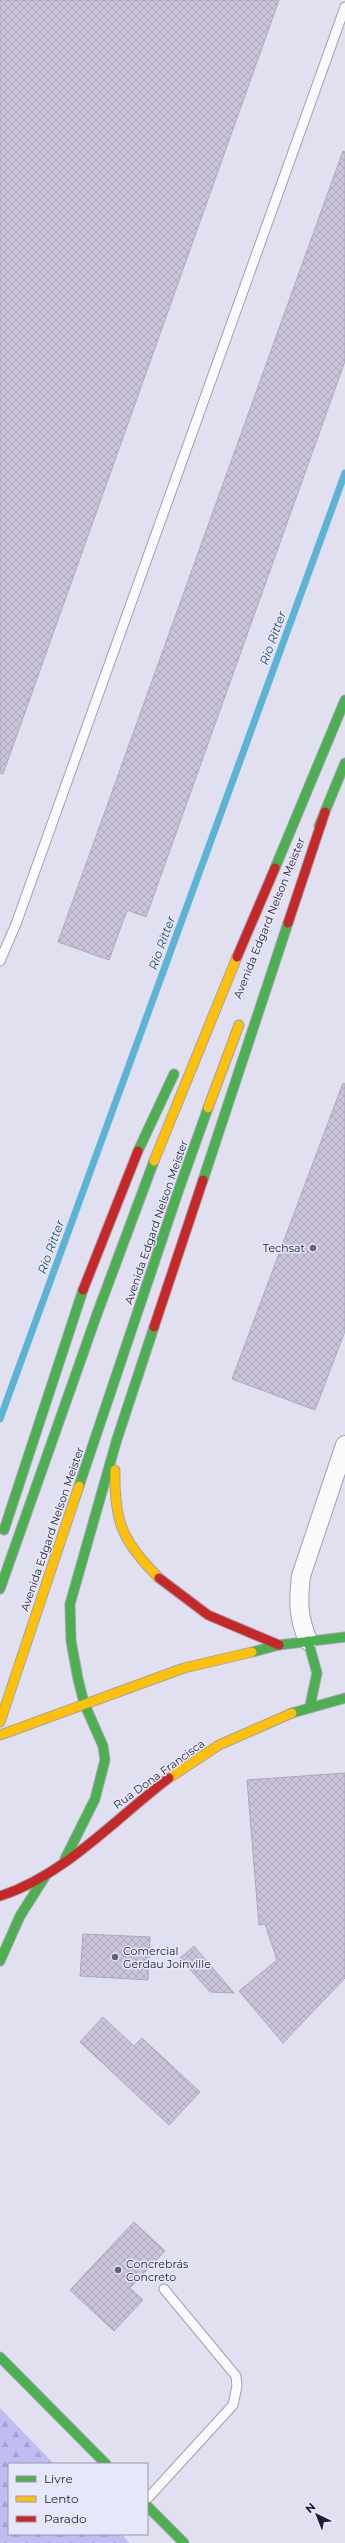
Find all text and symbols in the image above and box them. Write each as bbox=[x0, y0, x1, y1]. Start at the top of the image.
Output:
water label: Rio Ritter bbox=[256, 609, 289, 667]
street label: Avenida Edgard Nelson Meister bbox=[230, 835, 308, 1001]
water label: Rio Ritter bbox=[145, 914, 178, 972]
street label: Avenida Edgard Nelson Meister bbox=[121, 1138, 191, 1306]
water label: Rio Ritter bbox=[34, 1218, 67, 1276]
place label: Techsat bbox=[263, 1241, 306, 1255]
marker: Techsat bbox=[308, 1243, 318, 1253]
street label: Avenida Edgard Nelson Meister bbox=[17, 1445, 87, 1613]
street label: Rua Dona Francisca bbox=[111, 1736, 207, 1812]
place label: Comercial Gerdau Joinville bbox=[123, 1944, 211, 1971]
marker: Comercial Gerdau Joinville bbox=[110, 1952, 120, 1962]
place label: Concrebrás Concreto bbox=[126, 2257, 189, 2284]
marker: Concrebrás Concreto bbox=[113, 2265, 123, 2275]
legend bbox=[8, 2463, 148, 2535]
text: Livre bbox=[44, 2471, 73, 2486]
text: Lento bbox=[44, 2491, 79, 2506]
north arrow bbox=[297, 2495, 337, 2535]
text: N bbox=[302, 2500, 318, 2516]
text: Parado bbox=[44, 2511, 87, 2526]

